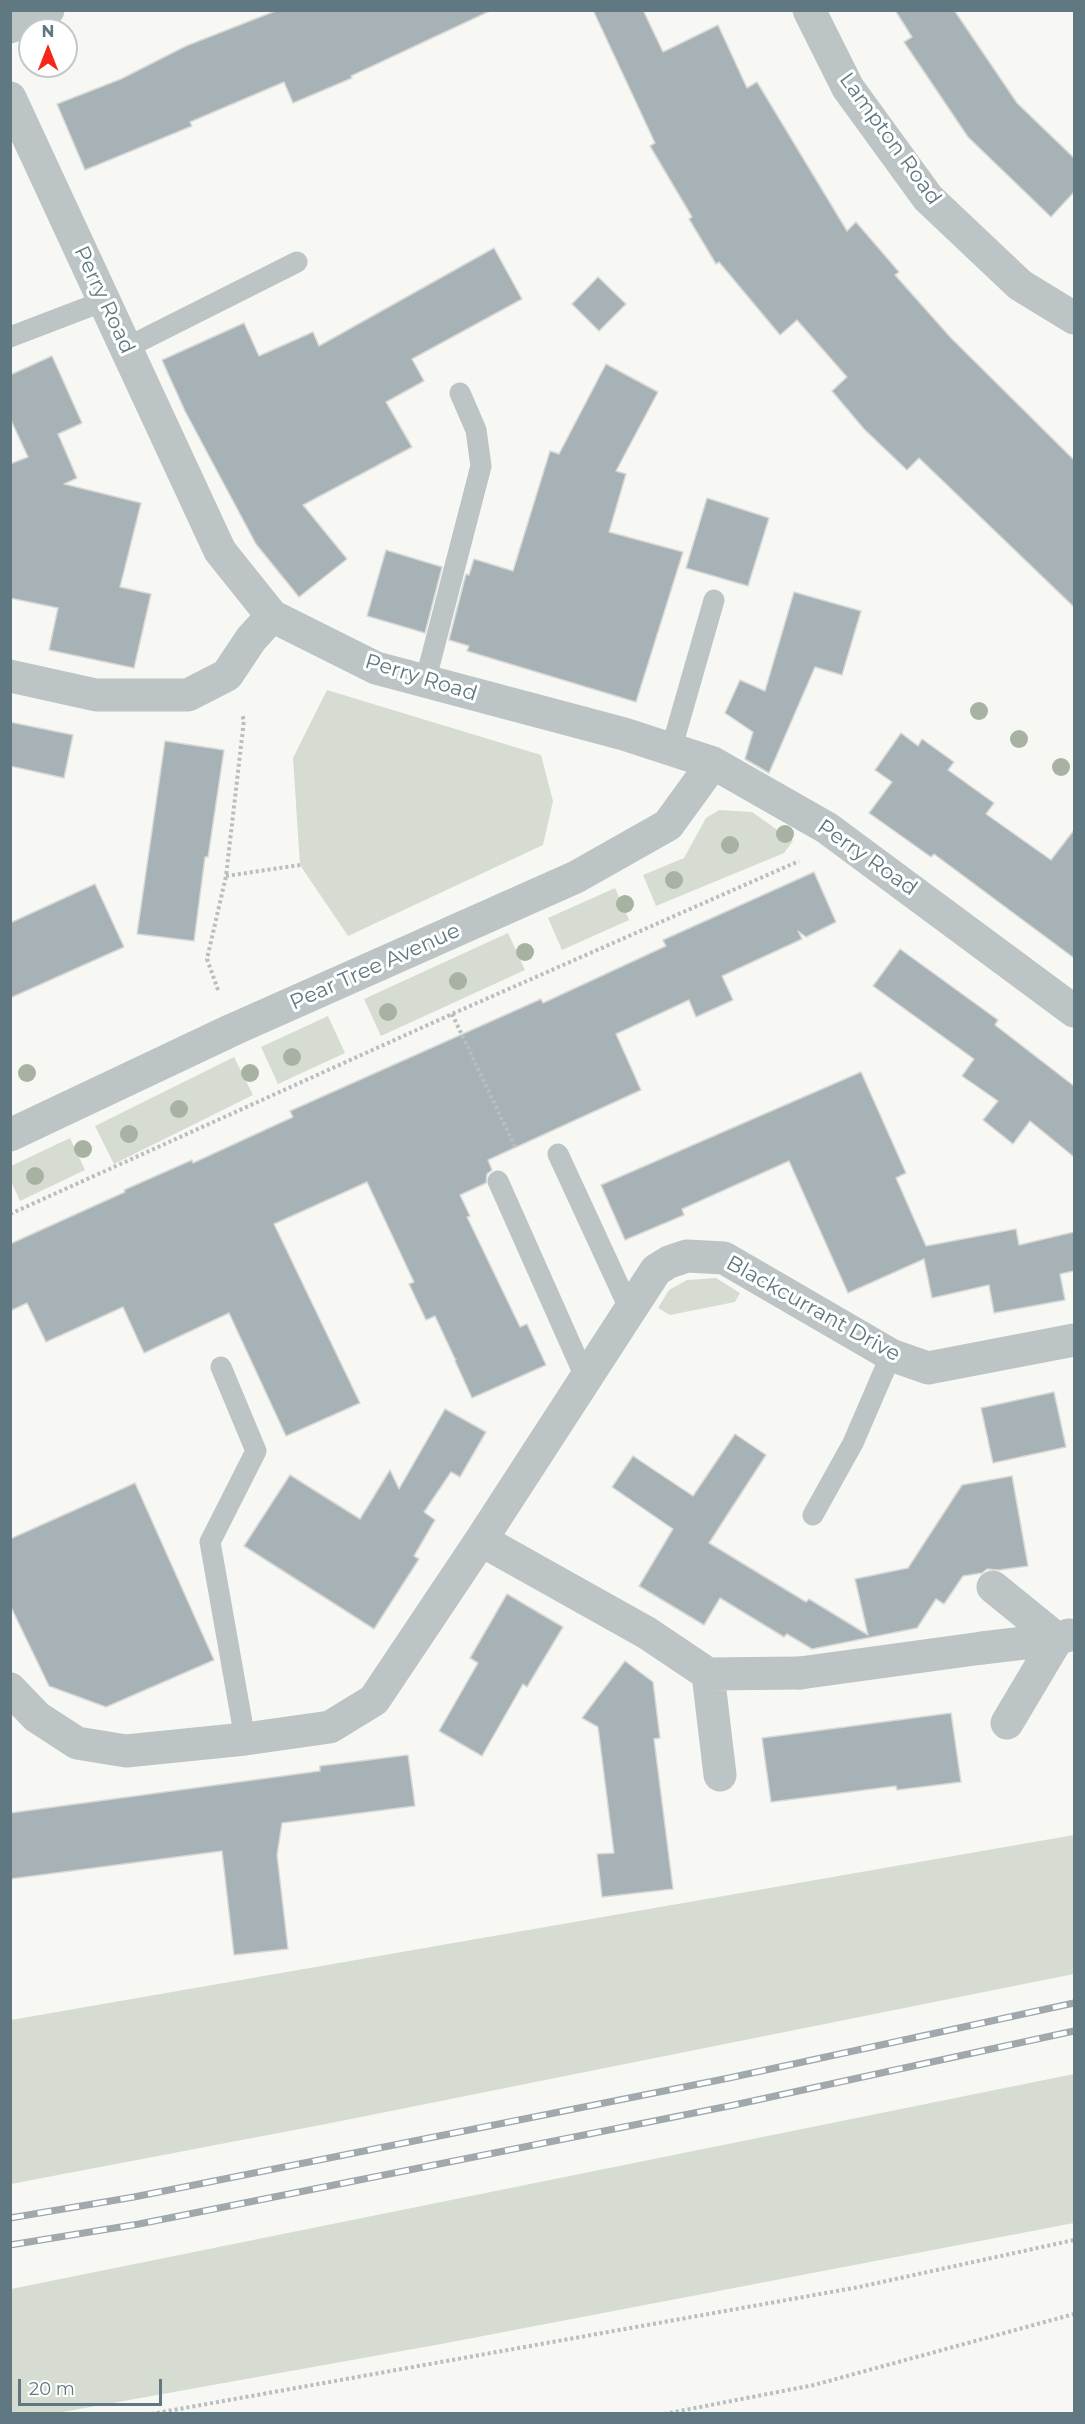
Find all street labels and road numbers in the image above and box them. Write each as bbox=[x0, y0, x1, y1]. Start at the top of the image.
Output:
street label: Lampton Road bbox=[834, 68, 946, 210]
street label: Perry Road bbox=[68, 242, 140, 358]
street label: Perry Road bbox=[362, 649, 480, 707]
street label: Perry Road bbox=[812, 814, 922, 902]
street label: Pear Tree Avenue bbox=[286, 918, 464, 1016]
street label: Blackcurrant Drive bbox=[722, 1251, 904, 1367]

